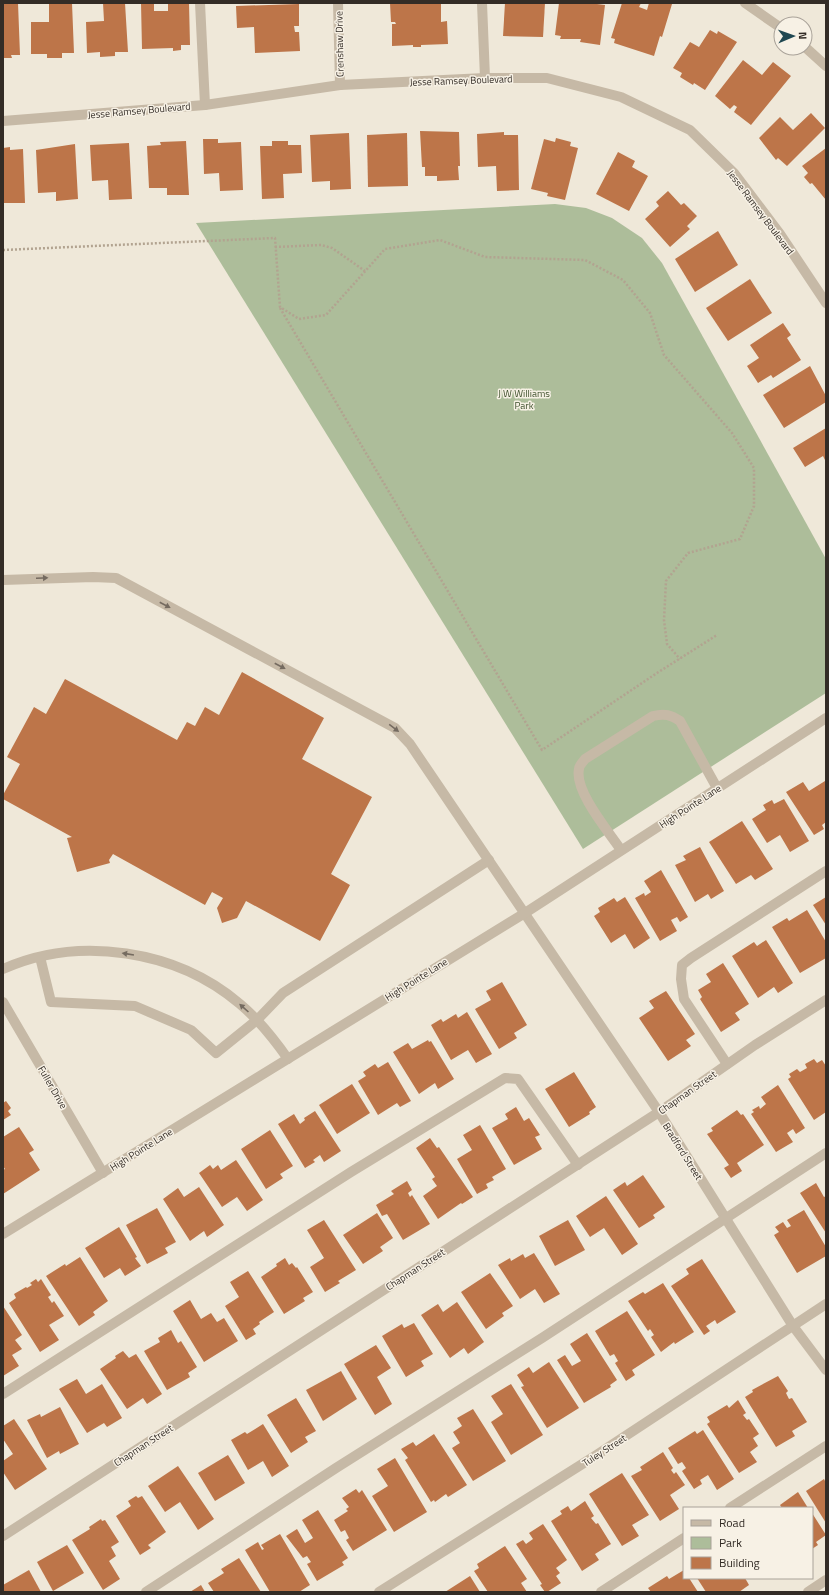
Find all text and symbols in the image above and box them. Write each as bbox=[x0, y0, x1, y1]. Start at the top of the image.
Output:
street label: Crenshaw Drive bbox=[331, 11, 348, 77]
north arrow bbox=[773, 16, 813, 56]
text: N bbox=[795, 32, 811, 40]
street label: Jesse Ramsey Boulevard bbox=[409, 71, 513, 90]
street label: Jesse Ramsey Boulevard bbox=[87, 99, 191, 122]
street label: Jesse Ramsey Boulevard bbox=[724, 167, 798, 258]
park label: J W Williams Park bbox=[498, 386, 550, 413]
one-way arrow bbox=[36, 575, 48, 582]
one-way arrow bbox=[159, 601, 171, 608]
one-way arrow bbox=[274, 663, 286, 669]
one-way arrow bbox=[388, 724, 399, 732]
street label: High Pointe Lane bbox=[656, 781, 724, 832]
one-way arrow bbox=[122, 951, 134, 957]
street label: High Pointe Lane bbox=[382, 954, 450, 1005]
one-way arrow bbox=[239, 1003, 249, 1013]
street label: Fuller Drive bbox=[34, 1063, 71, 1112]
street label: Chapman Street bbox=[655, 1067, 720, 1118]
street label: Bradford Street bbox=[659, 1120, 706, 1183]
street label: High Pointe Lane bbox=[107, 1124, 175, 1175]
street label: Chapman Street bbox=[383, 1244, 448, 1294]
street label: Chapman Street bbox=[111, 1420, 176, 1470]
street label: Tuley Street bbox=[579, 1430, 630, 1470]
legend bbox=[683, 1507, 813, 1579]
text: Road bbox=[719, 1513, 745, 1532]
text: Park bbox=[719, 1533, 742, 1552]
text: Building bbox=[719, 1553, 760, 1572]

